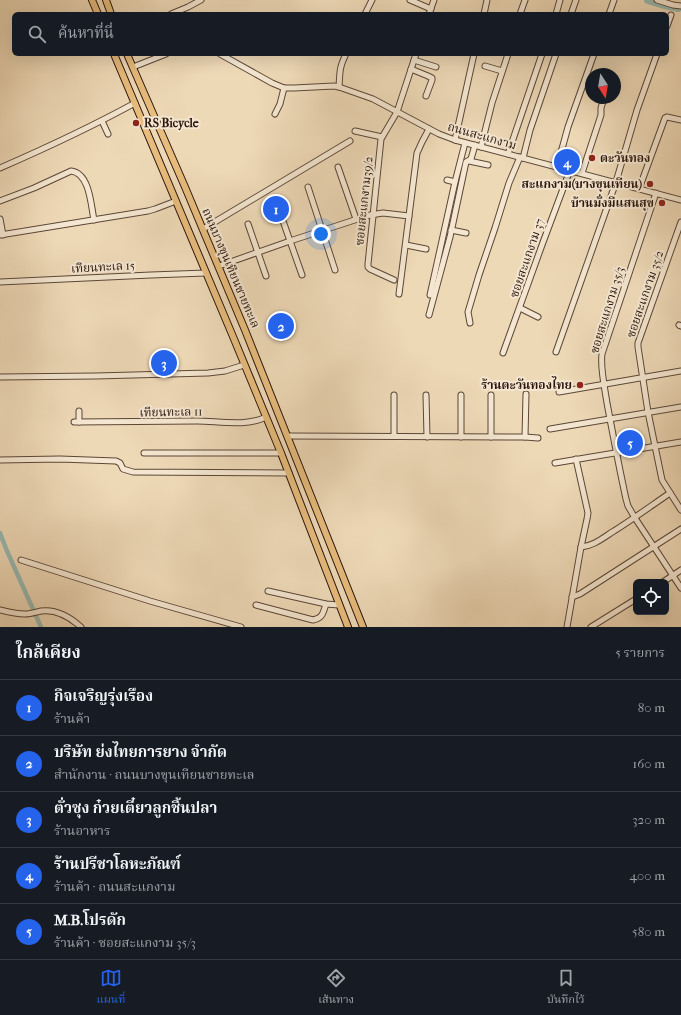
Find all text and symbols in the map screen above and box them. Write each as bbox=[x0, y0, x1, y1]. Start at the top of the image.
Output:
search box bbox=[12, 12, 669, 56]
icon: search bbox=[26, 23, 48, 45]
text: ค้นหาที่นี่ bbox=[58, 24, 114, 42]
north arrow bbox=[585, 68, 621, 104]
place label: RS Bicycle bbox=[144, 116, 199, 131]
marker: RS Bicycle bbox=[131, 118, 141, 128]
street label: ถนนสะแกงาม bbox=[446, 119, 518, 153]
pin: 4 bbox=[554, 147, 580, 177]
place label: ตะวันทอง bbox=[600, 151, 650, 165]
marker: ตะวันทอง bbox=[587, 153, 597, 163]
street label: ซอยสะแกงาม39/2 bbox=[352, 156, 376, 246]
place label: สะแกงาม(บางขุนเทียน) bbox=[522, 177, 642, 192]
marker: สะแกงาม(บางขุนเทียน) bbox=[645, 179, 655, 189]
pin: 1 bbox=[263, 194, 289, 224]
place label: บ้านมั่งมีแสนสุข bbox=[571, 194, 654, 211]
marker: บ้านมั่งมีแสนสุข bbox=[657, 198, 667, 208]
street label: ถนนบางขุนเทียนชายทะเล bbox=[198, 206, 263, 331]
street label: ซอยสะแกงาม 37 bbox=[507, 216, 547, 299]
your location bbox=[311, 224, 331, 244]
street label: ซอยสะแกงาม 35/2 bbox=[624, 249, 666, 339]
street label: เทียนทะเล 15 bbox=[71, 258, 135, 276]
street label: ซอยสะแกงาม 35/3 bbox=[587, 265, 627, 355]
pin: 2 bbox=[268, 311, 294, 341]
pin: 3 bbox=[151, 348, 177, 378]
place label: ร้านตะวันทองไทย bbox=[481, 376, 572, 392]
marker: ร้านตะวันทองไทย bbox=[575, 380, 585, 390]
street label: เทียนทะเล 11 bbox=[139, 404, 203, 420]
pin: 5 bbox=[617, 428, 643, 458]
map controls bbox=[633, 579, 669, 615]
button: locate bbox=[633, 579, 669, 615]
text: ใกล้เคียง bbox=[16, 642, 81, 662]
text: 5 รายการ bbox=[615, 645, 665, 660]
text: กิจเจริญรุ่งเรือง bbox=[54, 687, 153, 705]
text: 1 bbox=[27, 700, 31, 715]
text: 80 m bbox=[638, 700, 665, 715]
text: ร้านค้า bbox=[54, 711, 90, 726]
text: บริษัท ย่งไทยการยาง จำกัด bbox=[54, 743, 227, 761]
text: 2 bbox=[26, 756, 32, 771]
text: 160 m bbox=[633, 756, 665, 771]
text: สำนักงาน · ถนนบางขุนเทียนชายทะเล bbox=[54, 767, 254, 782]
text: ตั่วซุง ก๋วยเตี๋ยวลูกชิ้นปลา bbox=[54, 799, 217, 817]
text: 3 bbox=[26, 812, 32, 827]
text: 320 m bbox=[632, 812, 665, 827]
text: ร้านอาหาร bbox=[54, 823, 110, 838]
text: ร้านปรีชาโลหะภัณฑ์ bbox=[54, 855, 181, 873]
text: 4 bbox=[25, 868, 33, 883]
text: 400 m bbox=[629, 868, 665, 883]
text: ร้านค้า · ถนนสะแกงาม bbox=[54, 879, 175, 894]
text: M.B.โปรดัก bbox=[54, 911, 126, 929]
text: 5 bbox=[26, 924, 32, 939]
text: 580 m bbox=[632, 924, 665, 939]
text: ร้านค้า · ซอยสะแกงาม 35/3 bbox=[54, 935, 196, 950]
tab: แผนที่ bbox=[96, 967, 125, 1009]
tab: เส้นทาง bbox=[318, 967, 354, 1009]
tab: บันทึกไว้ bbox=[547, 967, 585, 1009]

